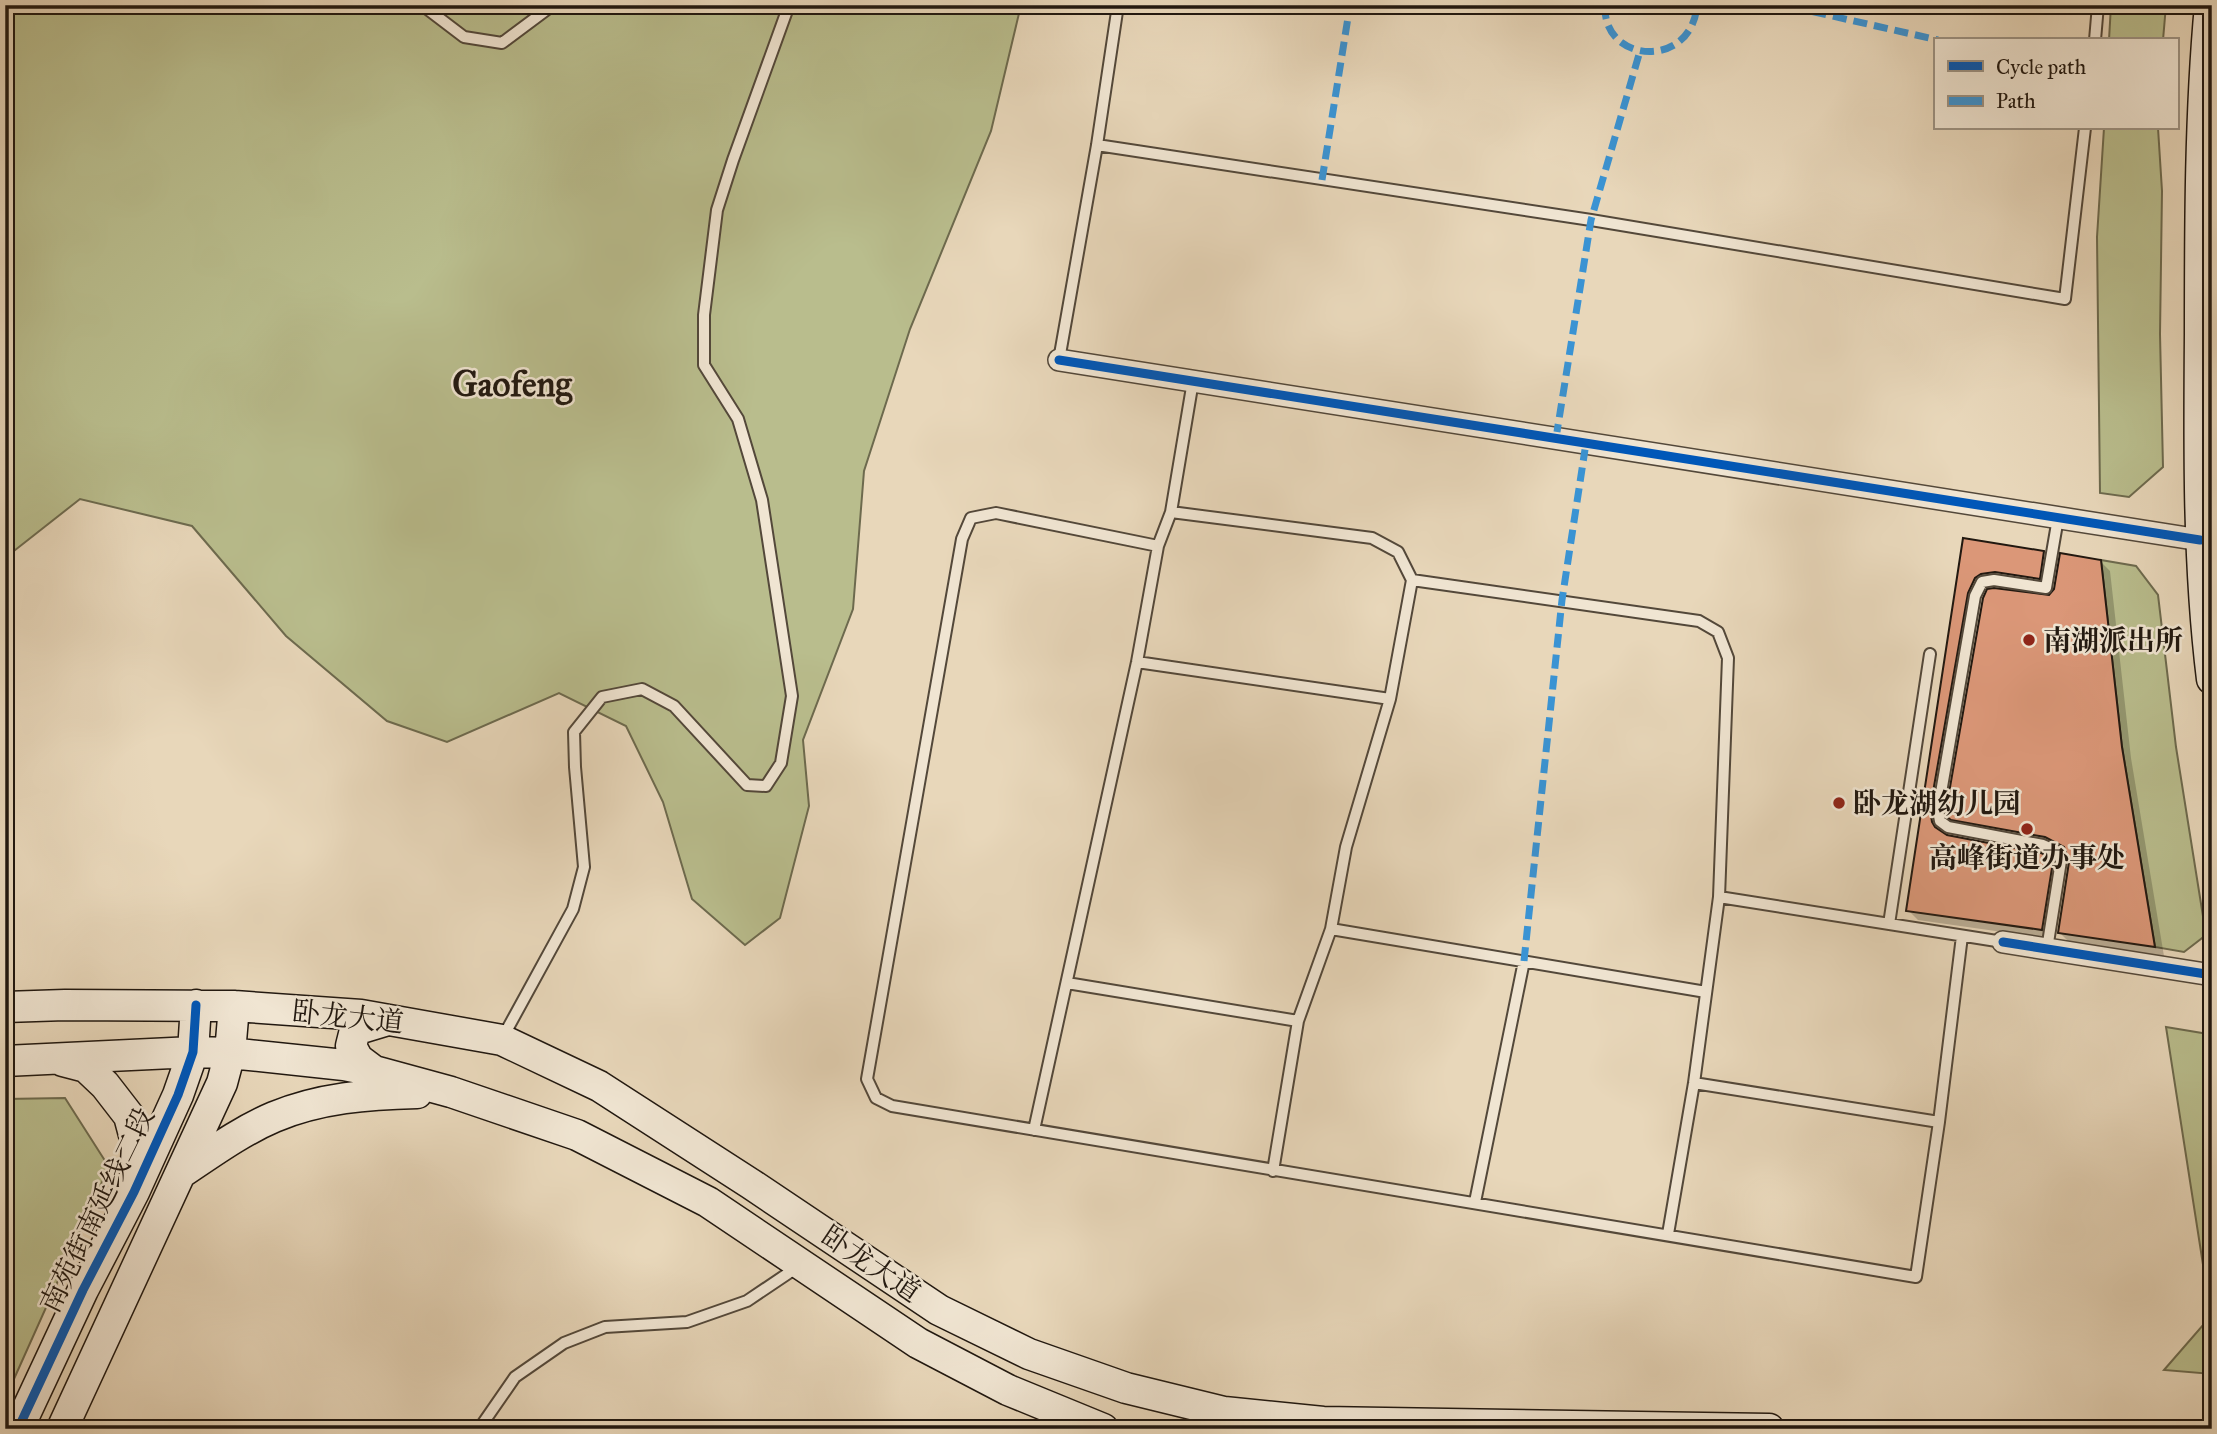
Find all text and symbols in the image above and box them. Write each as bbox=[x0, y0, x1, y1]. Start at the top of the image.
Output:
legend bbox=[1934, 38, 2178, 130]
text: Cycle path bbox=[1996, 54, 2087, 80]
text: Path bbox=[1996, 88, 2036, 114]
district label: Gaofeng bbox=[452, 363, 573, 406]
place label: 南湖派出所 bbox=[2043, 623, 2183, 658]
marker: 南湖派出所 bbox=[2021, 632, 2037, 648]
place label: 卧龙湖幼儿园 bbox=[1853, 786, 2021, 821]
marker: 卧龙湖幼儿园 bbox=[1831, 795, 1847, 811]
marker: 高峰街道办事处 bbox=[2019, 821, 2035, 837]
place label: 高峰街道办事处 bbox=[1929, 840, 2125, 875]
street label: 卧龙大道 bbox=[290, 994, 406, 1040]
street label: 南苑街南延线二段 bbox=[32, 1102, 162, 1318]
street label: 卧龙大道 bbox=[815, 1218, 927, 1310]

